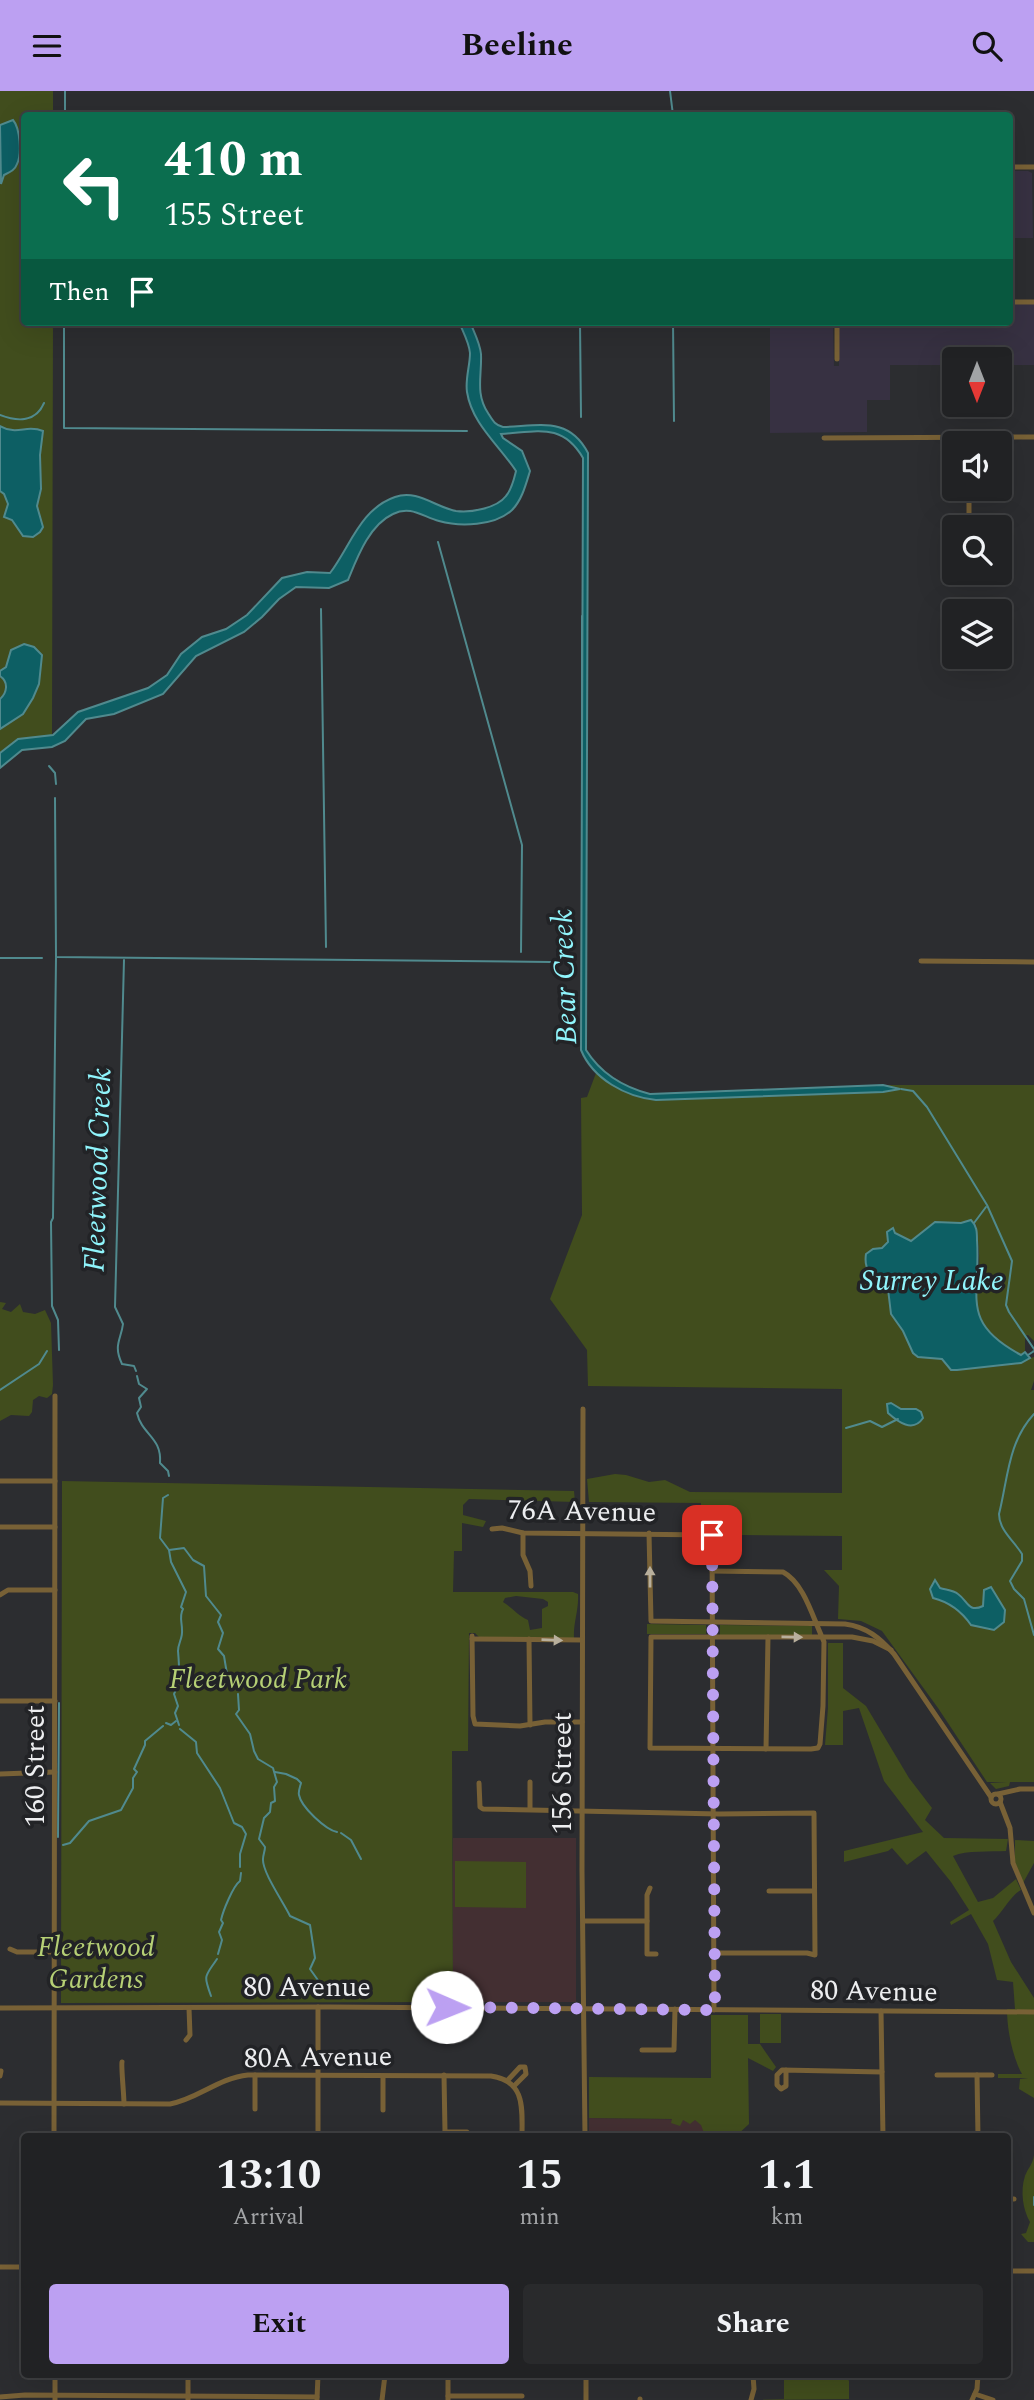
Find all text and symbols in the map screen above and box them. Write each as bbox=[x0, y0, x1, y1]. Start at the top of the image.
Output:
text: Beeline bbox=[461, 21, 573, 70]
icon: menu bbox=[28, 27, 66, 65]
icon: search bbox=[968, 27, 1006, 65]
text: 410 m bbox=[164, 123, 303, 198]
icon: left bbox=[49, 140, 140, 231]
text: 155 Street bbox=[164, 191, 304, 240]
text: Then bbox=[49, 272, 109, 312]
icon: arrive bbox=[123, 273, 161, 311]
north arrow bbox=[942, 347, 1012, 417]
map controls bbox=[942, 347, 1012, 669]
button: sound bbox=[942, 431, 1012, 501]
button: search bbox=[942, 515, 1012, 585]
button: layers bbox=[942, 599, 1012, 669]
water label: Bear Creek bbox=[540, 909, 590, 1045]
water label: Fleetwood Creek bbox=[71, 1067, 125, 1273]
water label: Surrey Lake bbox=[860, 1258, 1004, 1304]
street label: 76A Avenue bbox=[507, 1489, 657, 1534]
pin bbox=[682, 1505, 742, 1565]
icon: arrive bbox=[693, 1516, 731, 1554]
one-way arrow bbox=[644, 1566, 656, 1588]
one-way arrow bbox=[781, 1631, 803, 1643]
one-way arrow bbox=[541, 1634, 563, 1645]
park label: Fleetwood Park bbox=[169, 1658, 347, 1701]
street label: 160 Street bbox=[14, 1705, 57, 1827]
street label: 156 Street bbox=[541, 1712, 584, 1834]
park label: Fleetwood Gardens bbox=[37, 1926, 155, 2001]
street label: 80 Avenue bbox=[243, 1966, 371, 2009]
street label: 80 Avenue bbox=[810, 1969, 938, 2014]
position arrow bbox=[410, 1970, 484, 2044]
street label: 80A Avenue bbox=[243, 2035, 393, 2080]
text: 13:10 bbox=[216, 2144, 321, 2207]
text: 15 bbox=[516, 2144, 563, 2207]
text: 1.1 bbox=[758, 2144, 816, 2207]
text: Arrival bbox=[233, 2200, 304, 2235]
text: min bbox=[519, 2200, 560, 2235]
text: km bbox=[771, 2200, 803, 2235]
button: Exit bbox=[49, 2284, 509, 2364]
button: Share bbox=[523, 2284, 983, 2364]

